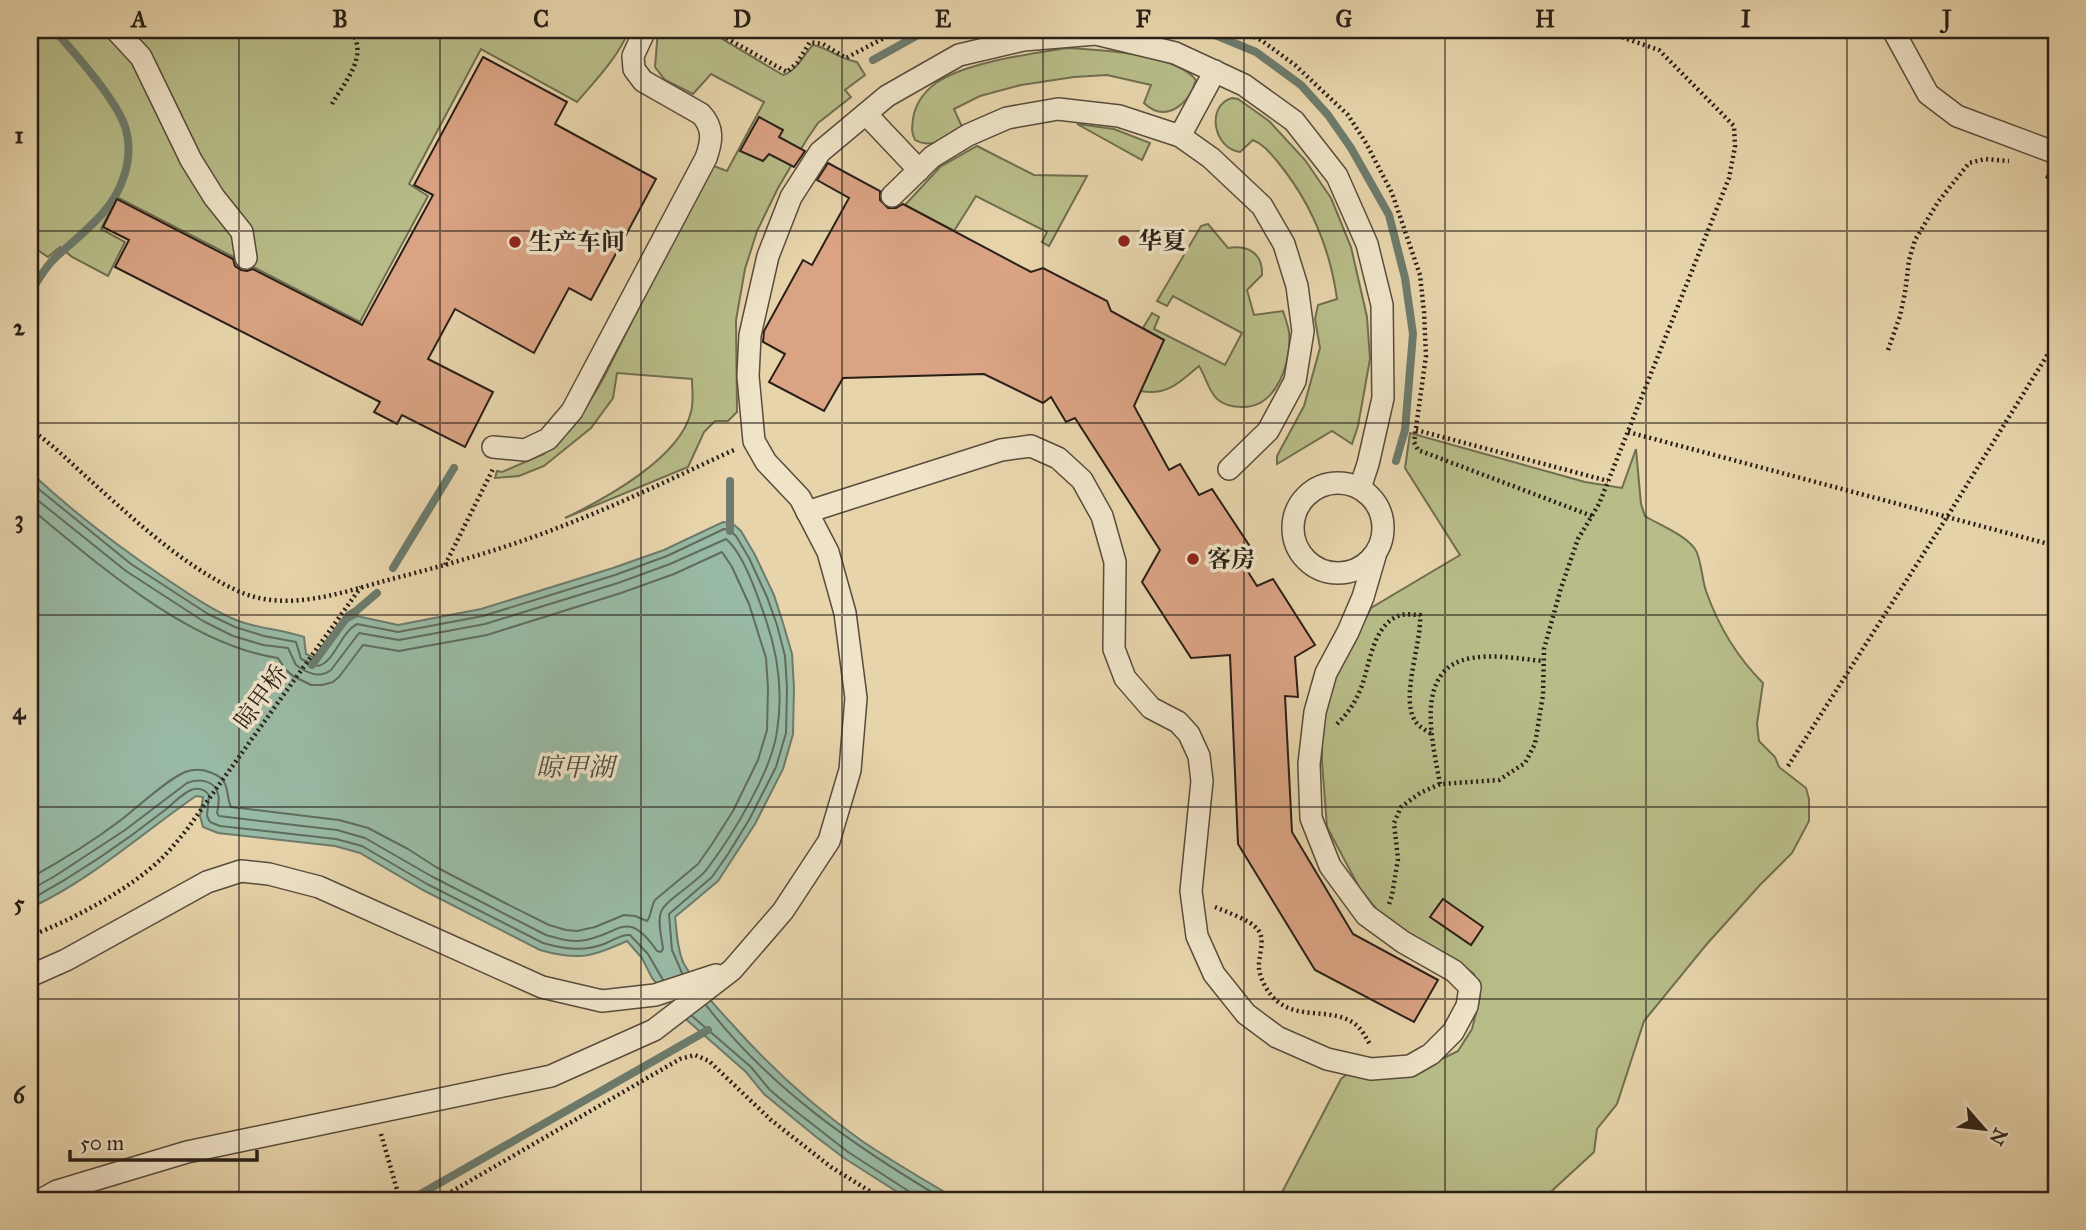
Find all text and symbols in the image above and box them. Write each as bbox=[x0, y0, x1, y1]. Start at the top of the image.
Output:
text: A bbox=[129, 5, 147, 33]
text: B bbox=[332, 5, 348, 33]
text: C bbox=[533, 5, 549, 33]
text: D bbox=[733, 5, 751, 33]
text: E bbox=[935, 5, 952, 33]
text: F bbox=[1135, 5, 1151, 33]
text: G bbox=[1336, 5, 1353, 33]
text: H bbox=[1535, 5, 1555, 33]
text: I bbox=[1741, 5, 1751, 33]
text: J bbox=[1939, 5, 1952, 34]
text: 1 bbox=[14, 121, 24, 149]
place label: 华夏 bbox=[1138, 226, 1186, 256]
place label: 生产车间 bbox=[529, 227, 625, 257]
marker: 华夏 bbox=[1116, 233, 1132, 249]
marker: 生产车间 bbox=[507, 234, 523, 250]
text: 2 bbox=[13, 313, 25, 341]
text: 3 bbox=[14, 505, 24, 534]
place label: 客房 bbox=[1207, 544, 1255, 574]
marker: 客房 bbox=[1185, 551, 1201, 567]
street label: 晾甲桥 bbox=[228, 659, 294, 735]
text: 4 bbox=[13, 697, 27, 725]
water label: 晾甲湖 bbox=[536, 751, 618, 783]
text: 5 bbox=[14, 889, 25, 917]
text: 6 bbox=[13, 1081, 26, 1109]
north arrow bbox=[1950, 1094, 2020, 1164]
scale bar bbox=[70, 1118, 257, 1162]
text: N bbox=[1985, 1124, 2013, 1149]
text: 50 m bbox=[80, 1130, 125, 1156]

